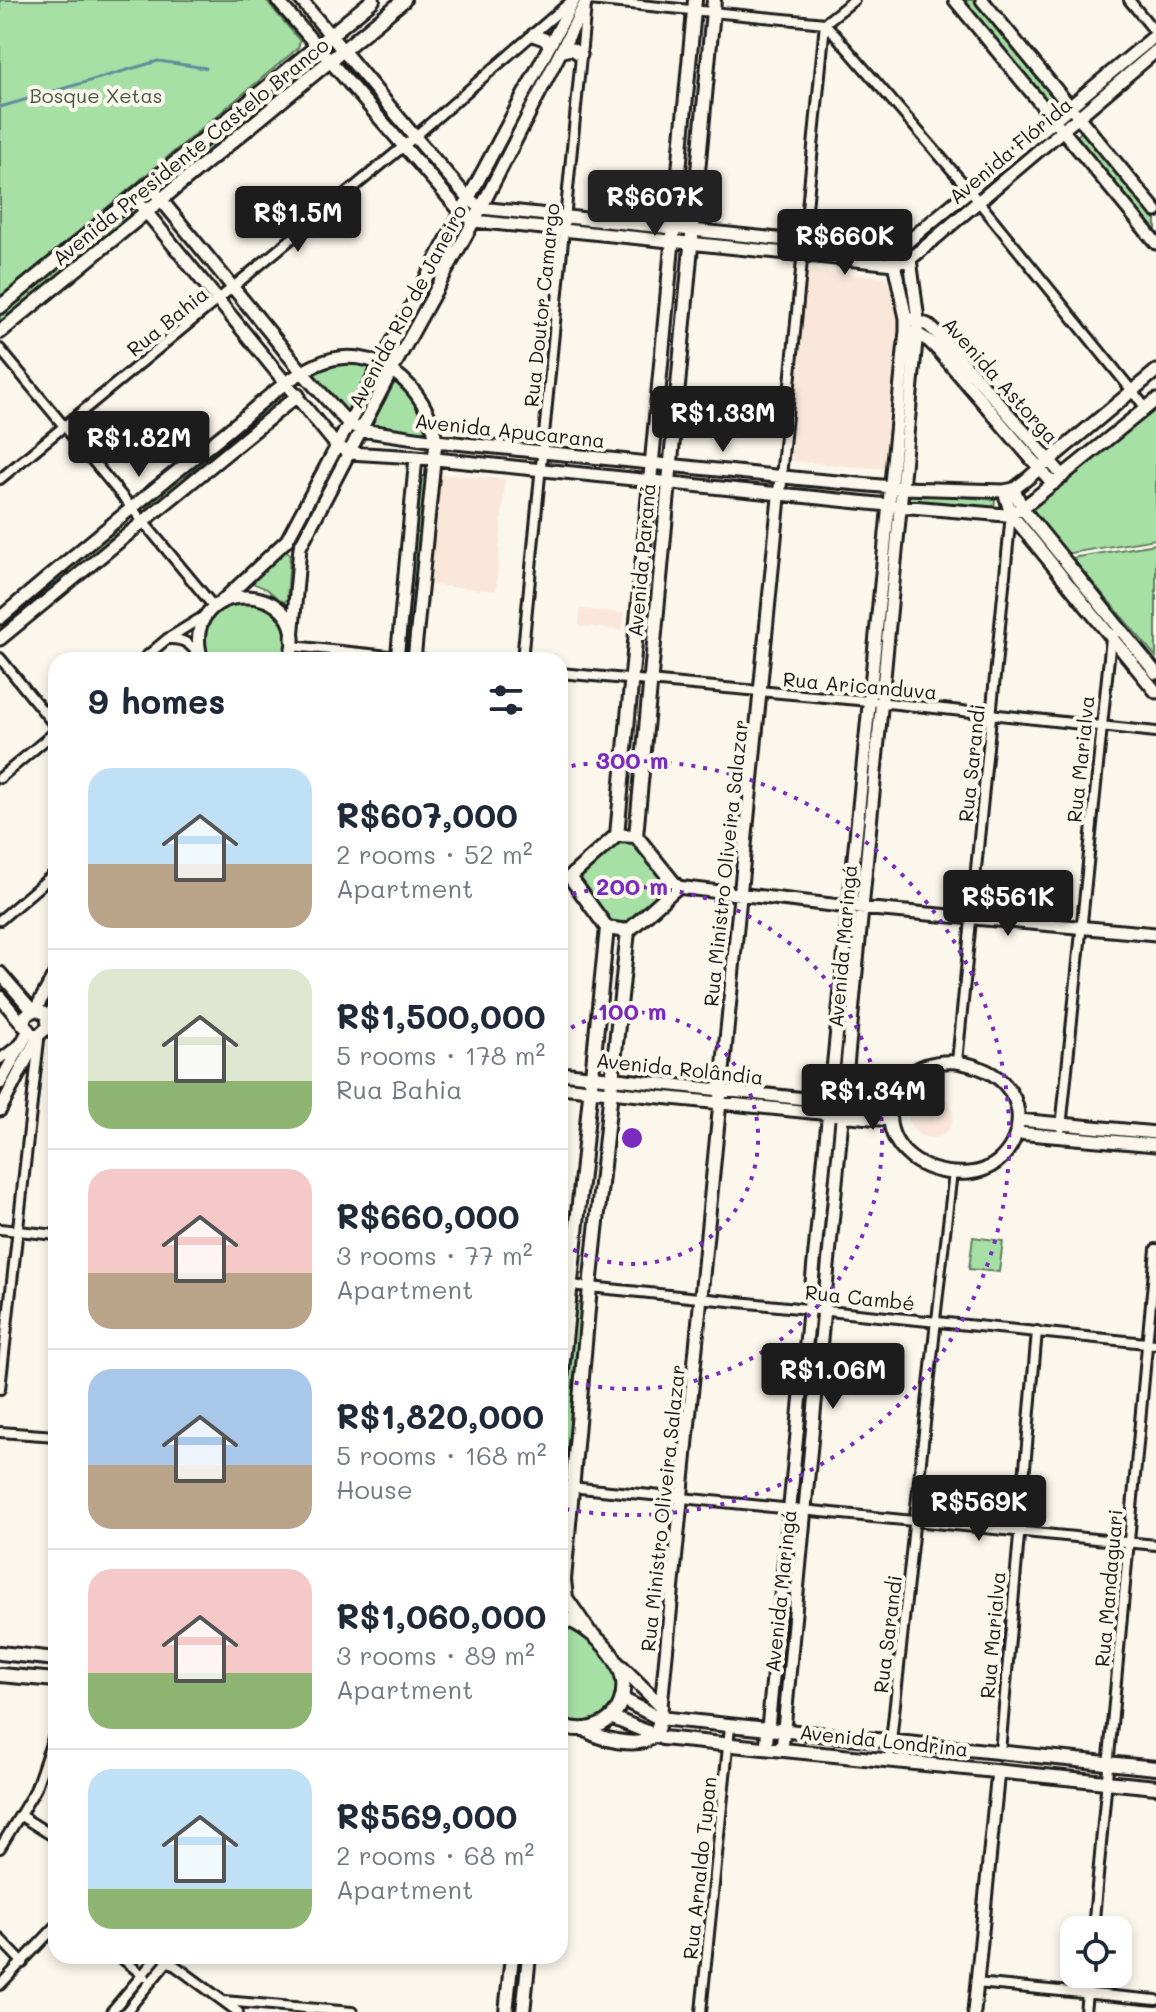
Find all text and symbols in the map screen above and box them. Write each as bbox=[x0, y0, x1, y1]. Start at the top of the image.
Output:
street label: Avenida Presidente Castelo Branco bbox=[46, 31, 334, 271]
park label: Bosque Xetas bbox=[29, 82, 163, 108]
street label: Avenida Flórida bbox=[943, 91, 1077, 209]
pin: R$607K bbox=[590, 170, 720, 238]
text: R$607K bbox=[606, 179, 704, 213]
pin: R$1.5M bbox=[233, 186, 363, 254]
text: R$1.5M bbox=[253, 195, 343, 229]
street label: Avenida Rio de Janeiro bbox=[342, 200, 472, 412]
street label: Rua Doutor Camargo bbox=[517, 202, 565, 408]
pin: R$660K bbox=[780, 209, 910, 277]
text: R$660K bbox=[795, 218, 895, 252]
street label: Rua Bahia bbox=[121, 280, 213, 362]
street label: Avenida Astorga bbox=[937, 311, 1065, 449]
pin: R$1.33M bbox=[649, 386, 797, 454]
text: R$1.33M bbox=[670, 395, 776, 429]
street label: Avenida Apucarana bbox=[414, 407, 606, 453]
pin: R$1.82M bbox=[65, 411, 213, 479]
text: R$1.82M bbox=[86, 420, 192, 454]
street label: Avenida Paraná bbox=[621, 482, 661, 638]
street label: Rua Aricanduva bbox=[782, 665, 938, 705]
text: 9 homes bbox=[88, 678, 225, 723]
icon: filters bbox=[484, 678, 528, 722]
street label: Rua Marialva bbox=[1060, 694, 1100, 824]
street label: Rua Sarandi bbox=[952, 703, 990, 823]
street label: Rua Ministro Oliveira Salazar bbox=[697, 718, 753, 1008]
text: 300 m bbox=[596, 744, 668, 775]
text: R$607,000 bbox=[336, 792, 518, 837]
icon: home bbox=[152, 800, 248, 896]
text: 2 rooms · 52 m² bbox=[336, 837, 533, 871]
street label: Avenida Maringá bbox=[822, 864, 862, 1028]
text: 200 m bbox=[596, 870, 668, 901]
pin: R$561K bbox=[943, 870, 1073, 938]
text: Apartment bbox=[336, 871, 473, 905]
text: R$561K bbox=[961, 879, 1055, 913]
text: R$1,500,000 bbox=[336, 993, 546, 1038]
text: 100 m bbox=[597, 995, 667, 1026]
icon: home bbox=[152, 1001, 248, 1097]
text: 5 rooms · 178 m² bbox=[336, 1038, 545, 1072]
street label: Avenida Rolândia bbox=[595, 1046, 765, 1090]
pin: R$1.34M bbox=[799, 1064, 947, 1132]
text: Rua Bahia bbox=[336, 1072, 463, 1106]
text: R$1.34M bbox=[820, 1073, 926, 1107]
centre of rings bbox=[618, 1124, 646, 1152]
text: R$660,000 bbox=[336, 1193, 520, 1238]
icon: home bbox=[152, 1201, 248, 1297]
text: 3 rooms · 77 m² bbox=[336, 1238, 533, 1272]
text: Apartment bbox=[336, 1272, 473, 1306]
street label: Rua Cambé bbox=[804, 1278, 916, 1316]
pin: R$1.06M bbox=[759, 1343, 907, 1411]
text: R$1.06M bbox=[779, 1352, 887, 1386]
street label: Rua Ministro Oliveira Salazar bbox=[634, 1363, 690, 1653]
text: R$1,820,000 bbox=[336, 1393, 544, 1438]
icon: home bbox=[152, 1401, 248, 1497]
text: 5 rooms · 168 m² bbox=[336, 1438, 547, 1472]
text: House bbox=[336, 1472, 413, 1506]
pin: R$569K bbox=[914, 1475, 1044, 1543]
text: R$569K bbox=[930, 1484, 1028, 1518]
street label: Avenida Maringá bbox=[759, 1508, 801, 1674]
street label: Rua Mandaguari bbox=[1088, 1508, 1128, 1668]
street label: Rua Marialva bbox=[973, 1570, 1011, 1700]
street label: Rua Sarandi bbox=[867, 1573, 907, 1695]
text: R$1,060,000 bbox=[336, 1593, 546, 1638]
icon: home bbox=[152, 1601, 248, 1697]
text: 3 rooms · 89 m² bbox=[336, 1638, 535, 1672]
text: Apartment bbox=[336, 1672, 473, 1706]
street label: Avenida Londrina bbox=[798, 1718, 970, 1762]
street label: Rua Arnaldo Tupan bbox=[676, 1775, 722, 1961]
text: R$569,000 bbox=[336, 1793, 517, 1838]
icon: home bbox=[152, 1801, 248, 1897]
text: 2 rooms · 68 m² bbox=[336, 1838, 534, 1872]
text: Apartment bbox=[336, 1872, 473, 1906]
map controls bbox=[1060, 1916, 1132, 1988]
button: locate bbox=[1060, 1916, 1132, 1988]

